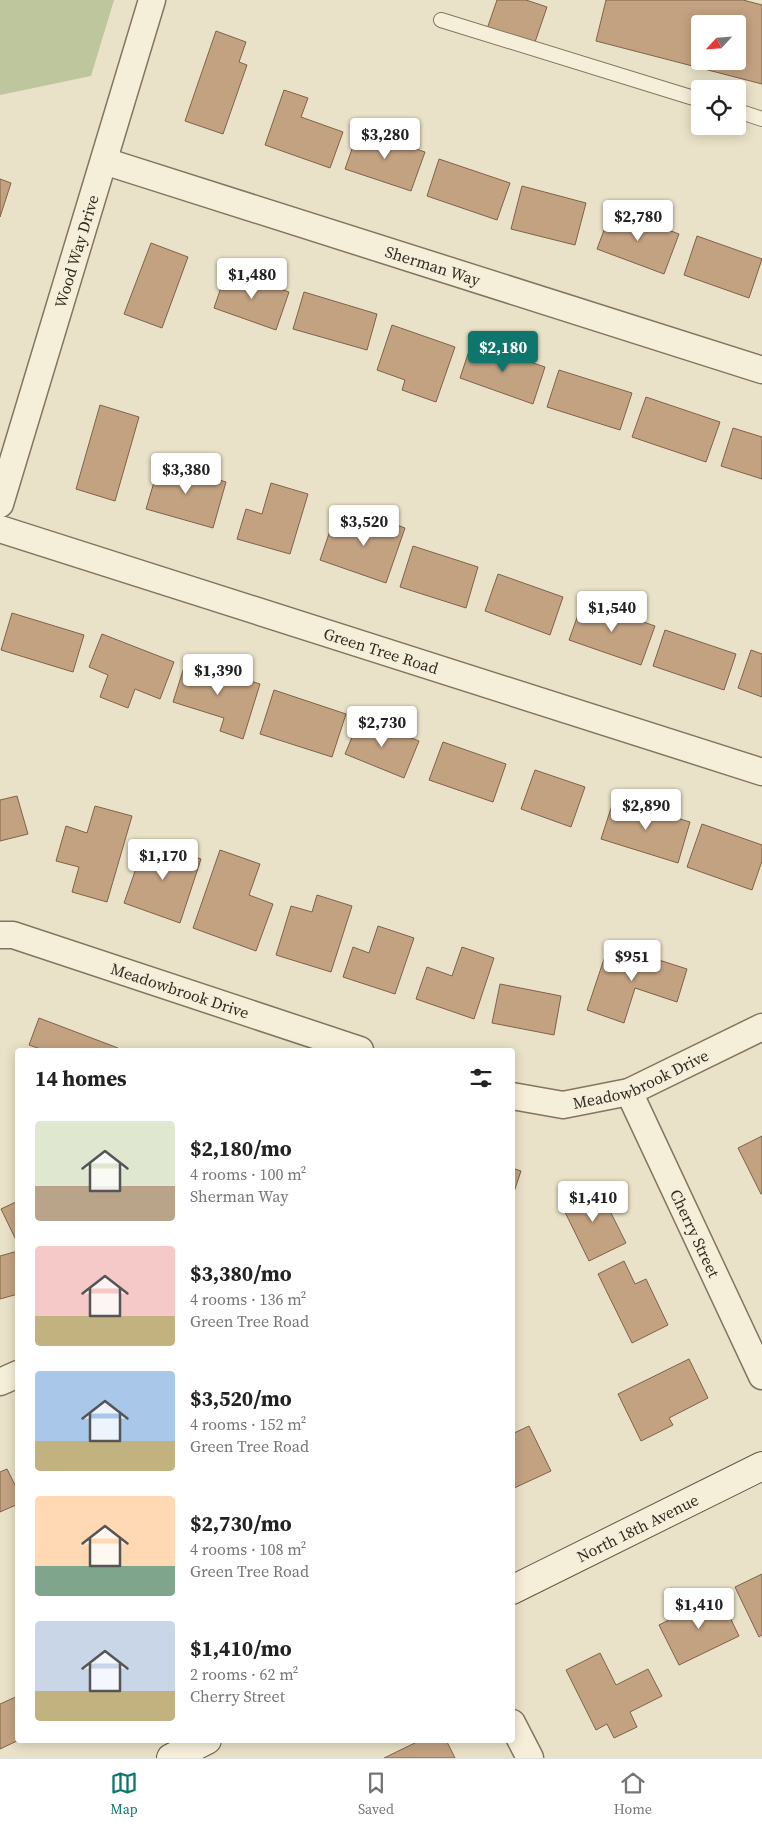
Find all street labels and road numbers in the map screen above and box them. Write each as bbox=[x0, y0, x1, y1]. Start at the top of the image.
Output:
street label: Wood Way Drive bbox=[49, 192, 104, 310]
street label: Sherman Way bbox=[383, 240, 484, 291]
street label: Green Tree Road bbox=[321, 622, 441, 679]
street label: Meadowbrook Drive bbox=[108, 957, 252, 1024]
street label: Meadowbrook Drive bbox=[571, 1044, 712, 1114]
street label: Cherry Street bbox=[665, 1186, 726, 1282]
street label: North 18th Avenue bbox=[573, 1488, 702, 1567]

